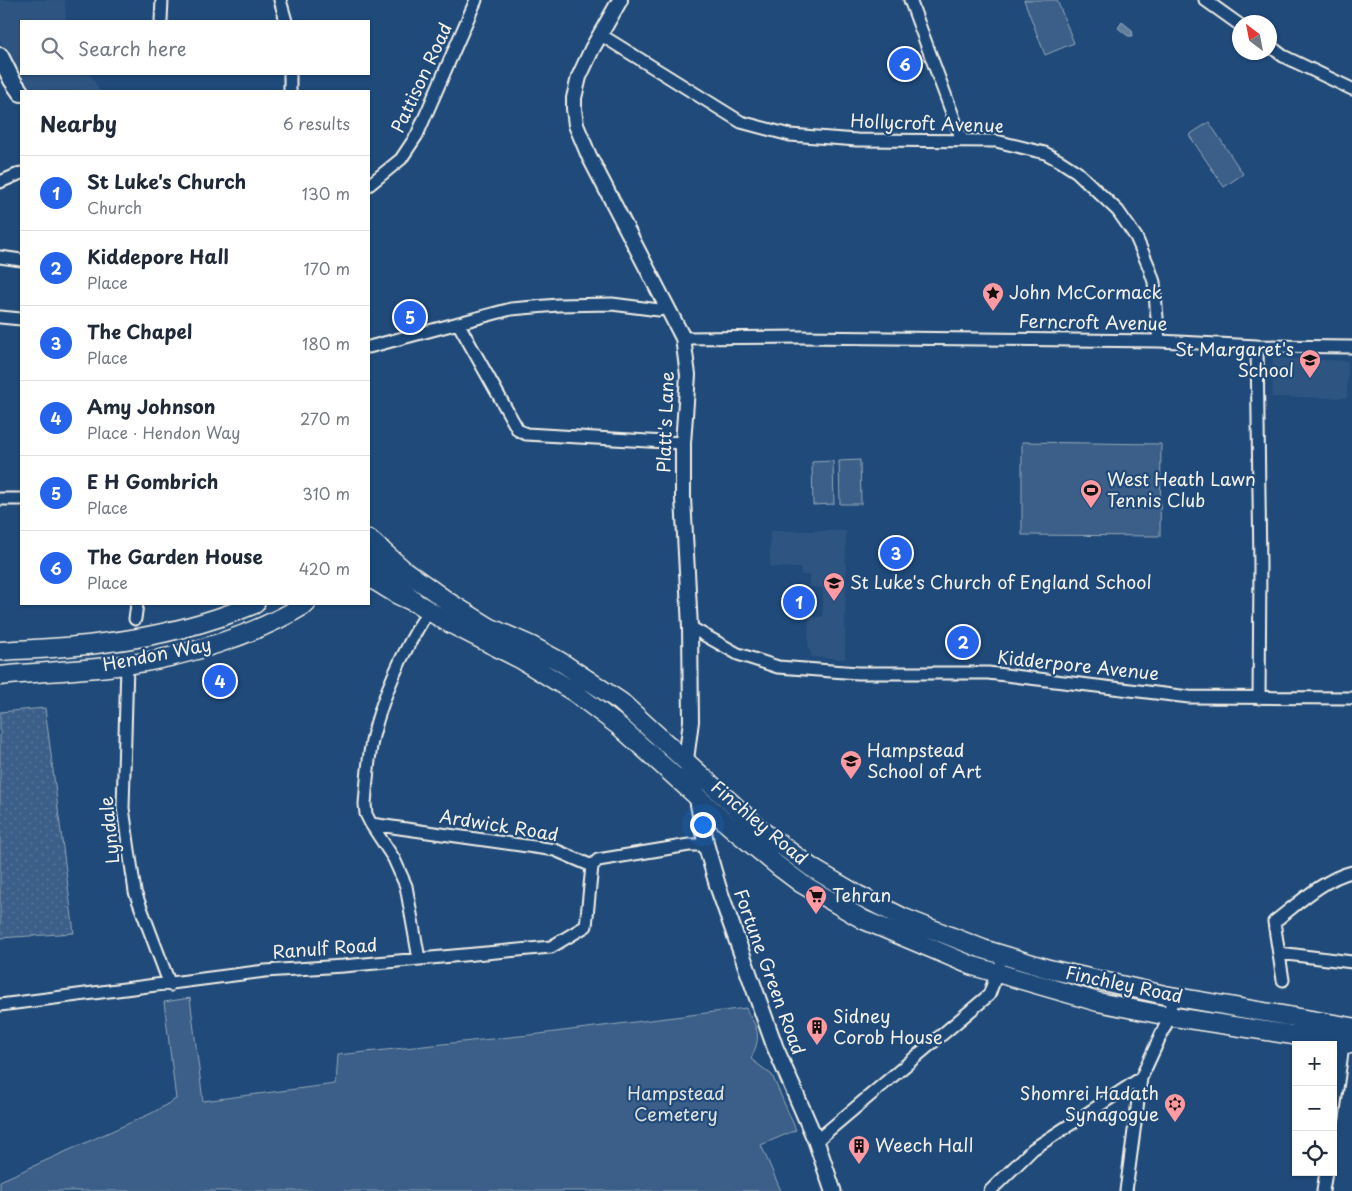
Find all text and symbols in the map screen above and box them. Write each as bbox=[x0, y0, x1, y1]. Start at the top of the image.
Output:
north arrow bbox=[1232, 15, 1277, 60]
street label: Pattison Road bbox=[383, 18, 458, 137]
search box bbox=[20, 20, 370, 75]
icon: search bbox=[38, 34, 66, 62]
text: Search here bbox=[78, 34, 187, 62]
pin: 6 bbox=[889, 45, 921, 83]
street label: Hollycroft Avenue bbox=[850, 106, 1004, 139]
text: Nearby bbox=[40, 107, 117, 139]
text: 6 results bbox=[283, 111, 350, 135]
text: St Luke's Church bbox=[87, 167, 246, 195]
text: 1 bbox=[52, 181, 60, 205]
text: 130 m bbox=[302, 181, 350, 205]
text: Church bbox=[87, 195, 142, 219]
text: Kiddepore Hall bbox=[87, 242, 229, 270]
text: 2 bbox=[50, 256, 62, 280]
text: 170 m bbox=[304, 256, 350, 280]
text: Place bbox=[87, 270, 128, 294]
place label: John McCormack bbox=[1009, 278, 1162, 305]
place icon: John McCormack bbox=[981, 281, 1005, 312]
pin: 5 bbox=[394, 298, 426, 336]
street label: Ferncroft Avenue bbox=[1018, 307, 1168, 336]
text: The Chapel bbox=[87, 317, 192, 345]
text: 3 bbox=[51, 331, 61, 355]
text: 180 m bbox=[302, 331, 350, 355]
place label: St Margaret's School bbox=[1175, 335, 1294, 383]
text: Place bbox=[87, 345, 128, 369]
school or university icon: St Margaret's School bbox=[1298, 348, 1322, 379]
street label: Platt's Lane bbox=[649, 371, 680, 473]
text: Amy Johnson bbox=[87, 392, 216, 420]
text: 4 bbox=[51, 406, 61, 430]
text: 270 m bbox=[300, 406, 350, 430]
text: Place · Hendon Way bbox=[87, 420, 240, 444]
place label: West Heath Lawn Tennis Club bbox=[1107, 465, 1256, 513]
text: E H Gombrich bbox=[87, 467, 218, 495]
sports icon: West Heath Lawn Tennis Club bbox=[1079, 478, 1103, 509]
text: 5 bbox=[51, 481, 61, 505]
text: 310 m bbox=[302, 481, 350, 505]
text: Place bbox=[87, 495, 128, 519]
pin: 3 bbox=[880, 534, 912, 572]
text: The Garden House bbox=[87, 542, 263, 570]
text: 6 bbox=[50, 556, 62, 580]
text: 420 m bbox=[299, 556, 350, 580]
place label: St Luke's Church of England School bbox=[850, 568, 1152, 595]
text: Place bbox=[87, 570, 128, 594]
school or university icon: St Luke's Church of England School bbox=[822, 571, 846, 602]
pin: 1 bbox=[783, 583, 815, 621]
pin: 2 bbox=[947, 623, 979, 661]
street label: Hendon Way bbox=[100, 630, 213, 677]
street label: Kidderpore Avenue bbox=[996, 643, 1160, 686]
pin: 4 bbox=[204, 662, 236, 700]
place label: Hampstead School of Art bbox=[867, 736, 982, 784]
school or university icon: Hampstead School of Art bbox=[839, 749, 863, 780]
street label: Finchley Road bbox=[706, 773, 814, 871]
street label: Lyndale bbox=[92, 795, 125, 865]
street label: Ardwick Road bbox=[438, 802, 561, 847]
your location bbox=[690, 812, 716, 838]
place label: Tehran bbox=[832, 881, 891, 908]
supermarket icon: Tehran bbox=[804, 884, 828, 915]
street label: Fortune Green Road bbox=[728, 885, 813, 1058]
street label: Ranulf Road bbox=[272, 930, 378, 965]
street label: Finchley Road bbox=[1063, 958, 1185, 1009]
place label: Sidney Corob House bbox=[833, 1002, 943, 1050]
building icon: Sidney Corob House bbox=[805, 1015, 829, 1046]
map controls bbox=[1292, 1041, 1337, 1176]
button: + bbox=[1292, 1041, 1337, 1086]
park label: Hampstead Cemetery bbox=[627, 1079, 725, 1127]
place label: Shomrei Hadath Synagogue bbox=[1020, 1079, 1159, 1127]
button: − bbox=[1292, 1086, 1337, 1131]
synagogue icon: Shomrei Hadath Synagogue bbox=[1163, 1092, 1187, 1123]
place label: Weech Hall bbox=[875, 1131, 973, 1158]
button: locate bbox=[1292, 1131, 1337, 1176]
building icon: Weech Hall bbox=[847, 1134, 871, 1165]

